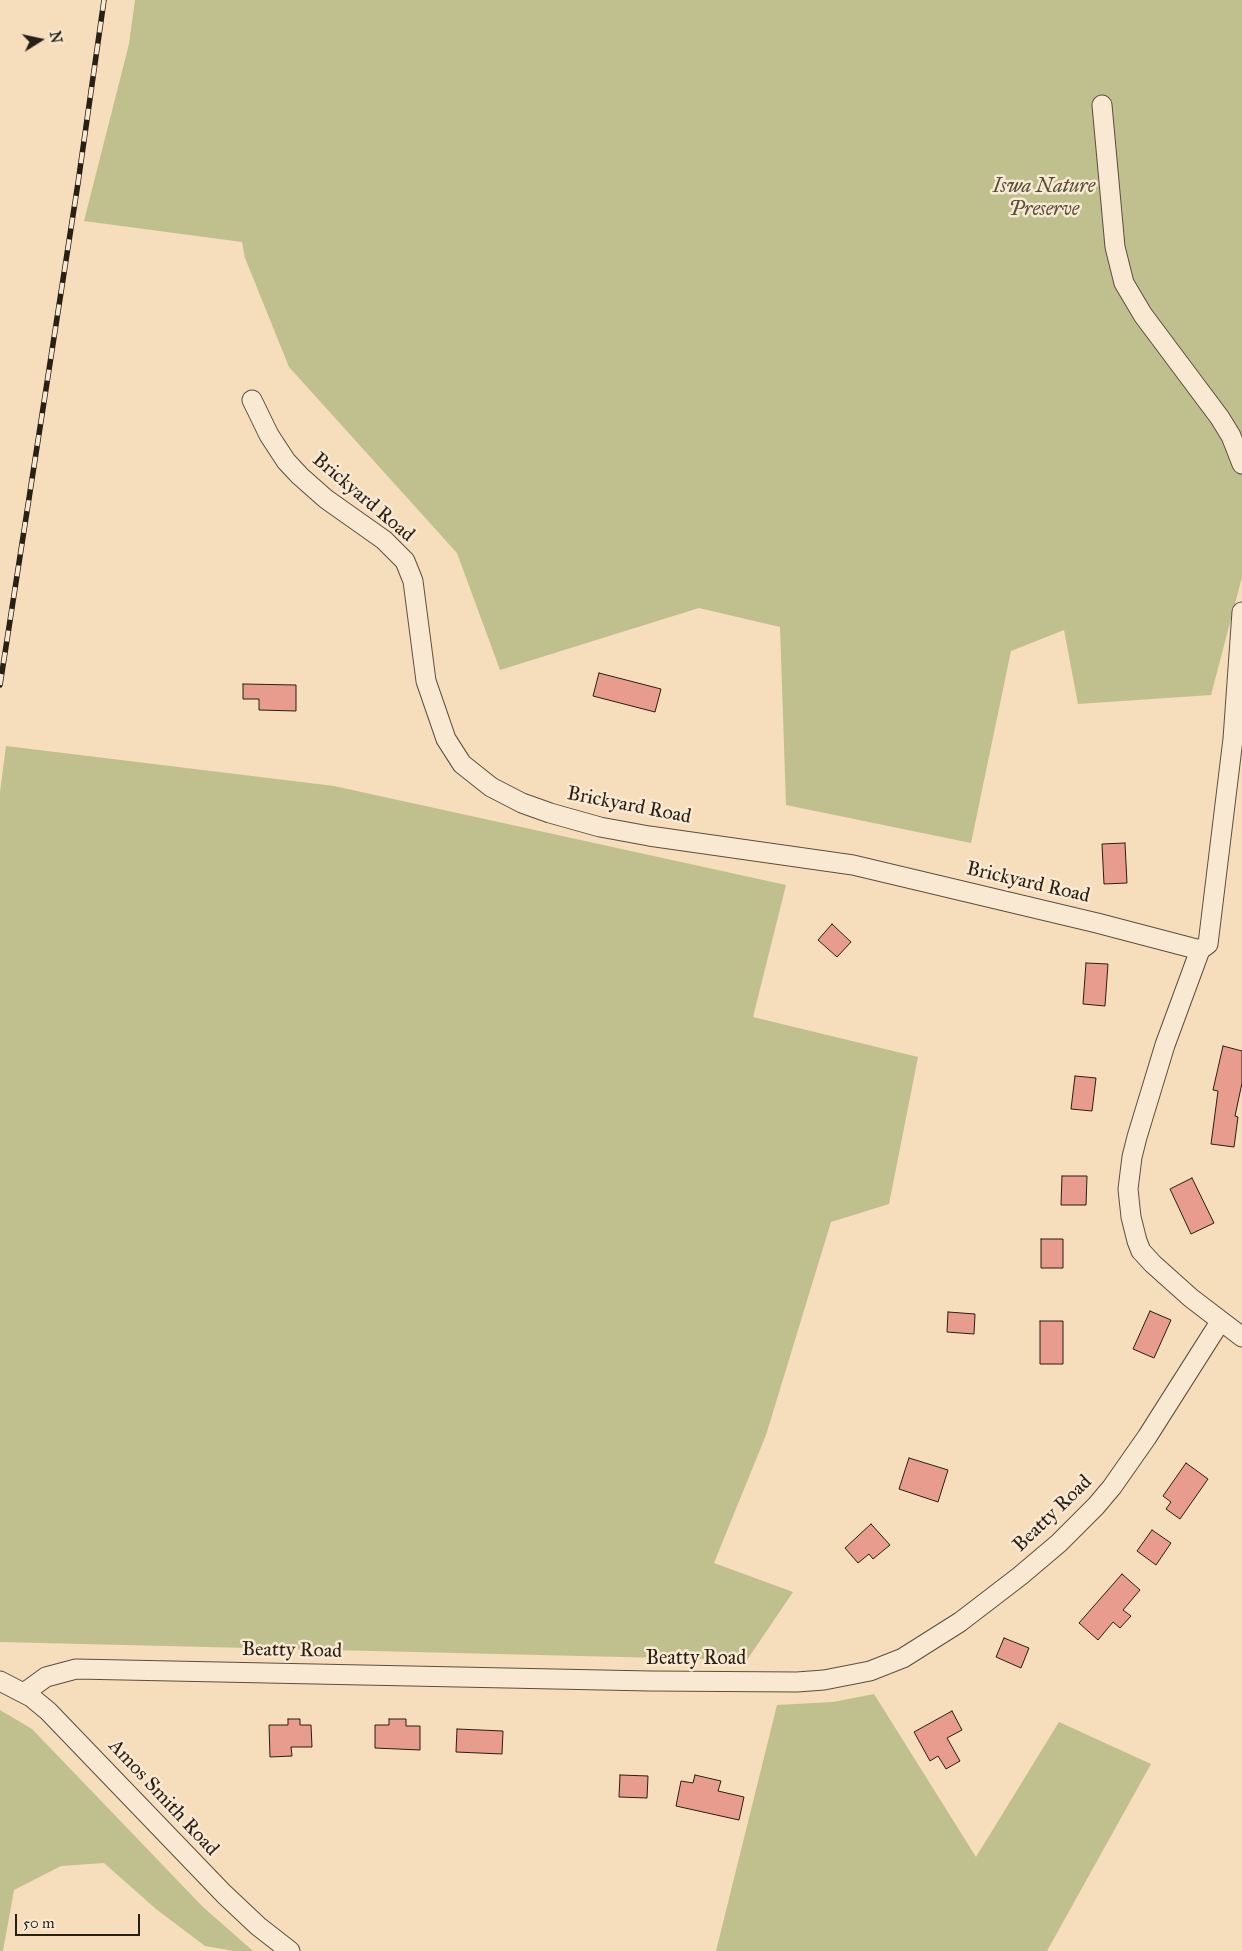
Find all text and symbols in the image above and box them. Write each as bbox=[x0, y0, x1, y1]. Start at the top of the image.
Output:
north arrow bbox=[15, 15, 65, 65]
text: N bbox=[46, 30, 65, 45]
park label: Iswa Nature Preserve bbox=[993, 175, 1095, 222]
street label: Brickyard Road bbox=[307, 448, 419, 548]
street label: Brickyard Road bbox=[565, 782, 693, 830]
street label: Brickyard Road bbox=[964, 857, 1092, 909]
street label: Beatty Road bbox=[1009, 1470, 1097, 1558]
street label: Beatty Road bbox=[242, 1638, 342, 1664]
street label: Beatty Road bbox=[646, 1647, 746, 1671]
street label: Amos Smith Road bbox=[103, 1735, 223, 1861]
scale bar bbox=[18, 1904, 142, 1936]
text: 50 m bbox=[23, 1914, 55, 1932]

